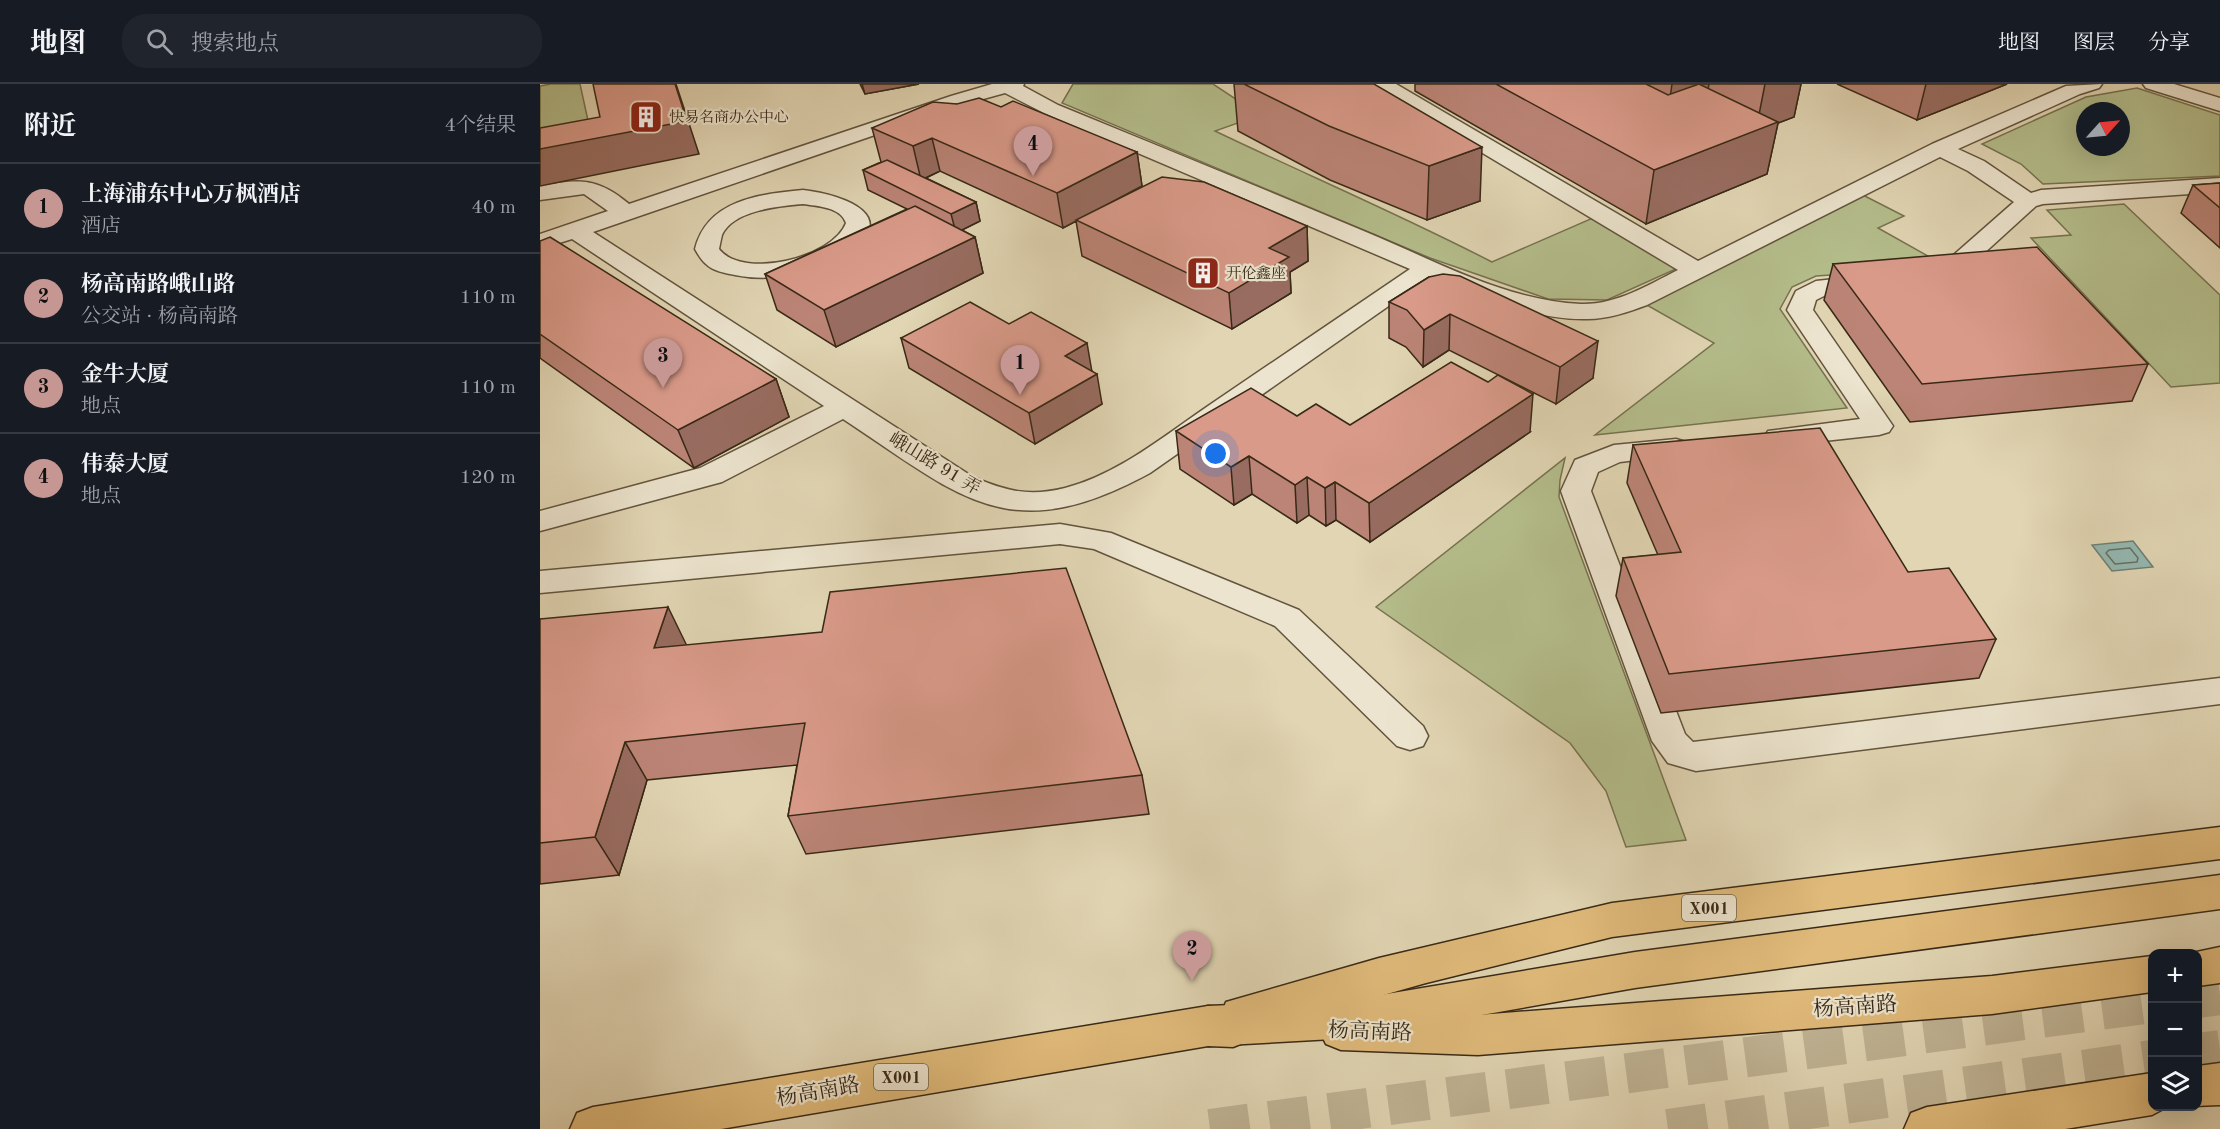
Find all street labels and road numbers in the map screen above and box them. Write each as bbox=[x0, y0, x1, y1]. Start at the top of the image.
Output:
street label: 峨山路 91 弄 bbox=[886, 428, 984, 498]
road number: X001 bbox=[1682, 895, 1736, 921]
street label: 杨高南路 bbox=[1812, 992, 1898, 1021]
street label: 杨高南路 bbox=[1328, 1019, 1412, 1044]
road number: X001 bbox=[874, 1064, 928, 1090]
street label: 杨高南路 bbox=[775, 1073, 861, 1110]

